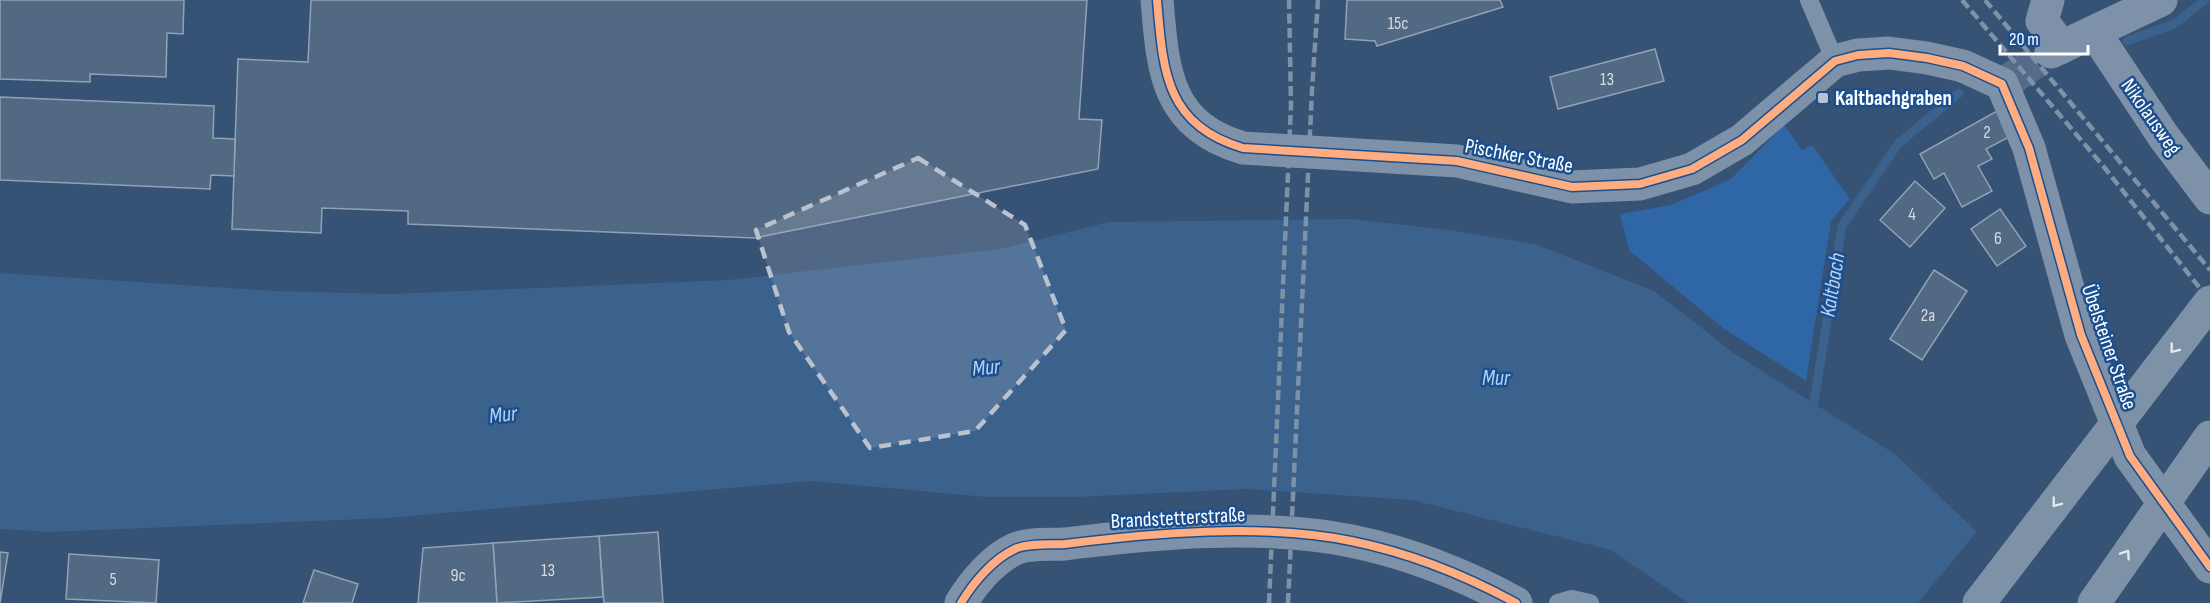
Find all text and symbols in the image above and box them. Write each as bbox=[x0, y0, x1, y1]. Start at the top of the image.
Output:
house number: 15c bbox=[1388, 13, 1408, 34]
scale bar bbox=[2000, 18, 2088, 56]
text: 20 m bbox=[2009, 29, 2039, 50]
house number: 13 bbox=[1600, 69, 1614, 90]
street label: Nikolausweg bbox=[2116, 74, 2186, 160]
place label: Kaltbachgraben bbox=[1835, 86, 1952, 111]
marker: Kaltbachgraben bbox=[1816, 91, 1830, 105]
house number: 2 bbox=[1983, 122, 1991, 143]
street label: Pischker Straße bbox=[1463, 133, 1575, 179]
house number: 4 bbox=[1908, 204, 1916, 225]
house number: 6 bbox=[1994, 228, 2002, 249]
water label: Kaltbach bbox=[1815, 251, 1851, 319]
street label: Übelsteiner Straße bbox=[2076, 281, 2142, 413]
house number: 2a bbox=[1921, 305, 1935, 326]
one-way arrow bbox=[2171, 342, 2182, 353]
water label: Mur bbox=[971, 353, 1002, 383]
water label: Mur bbox=[1482, 365, 1511, 392]
water label: Mur bbox=[488, 400, 519, 430]
one-way arrow bbox=[2052, 497, 2063, 508]
street label: Brandstetterstraße bbox=[1110, 502, 1246, 534]
one-way arrow bbox=[2119, 550, 2130, 561]
house number: 13 bbox=[541, 560, 555, 581]
house number: 9c bbox=[450, 565, 466, 586]
house number: 5 bbox=[109, 569, 117, 590]

